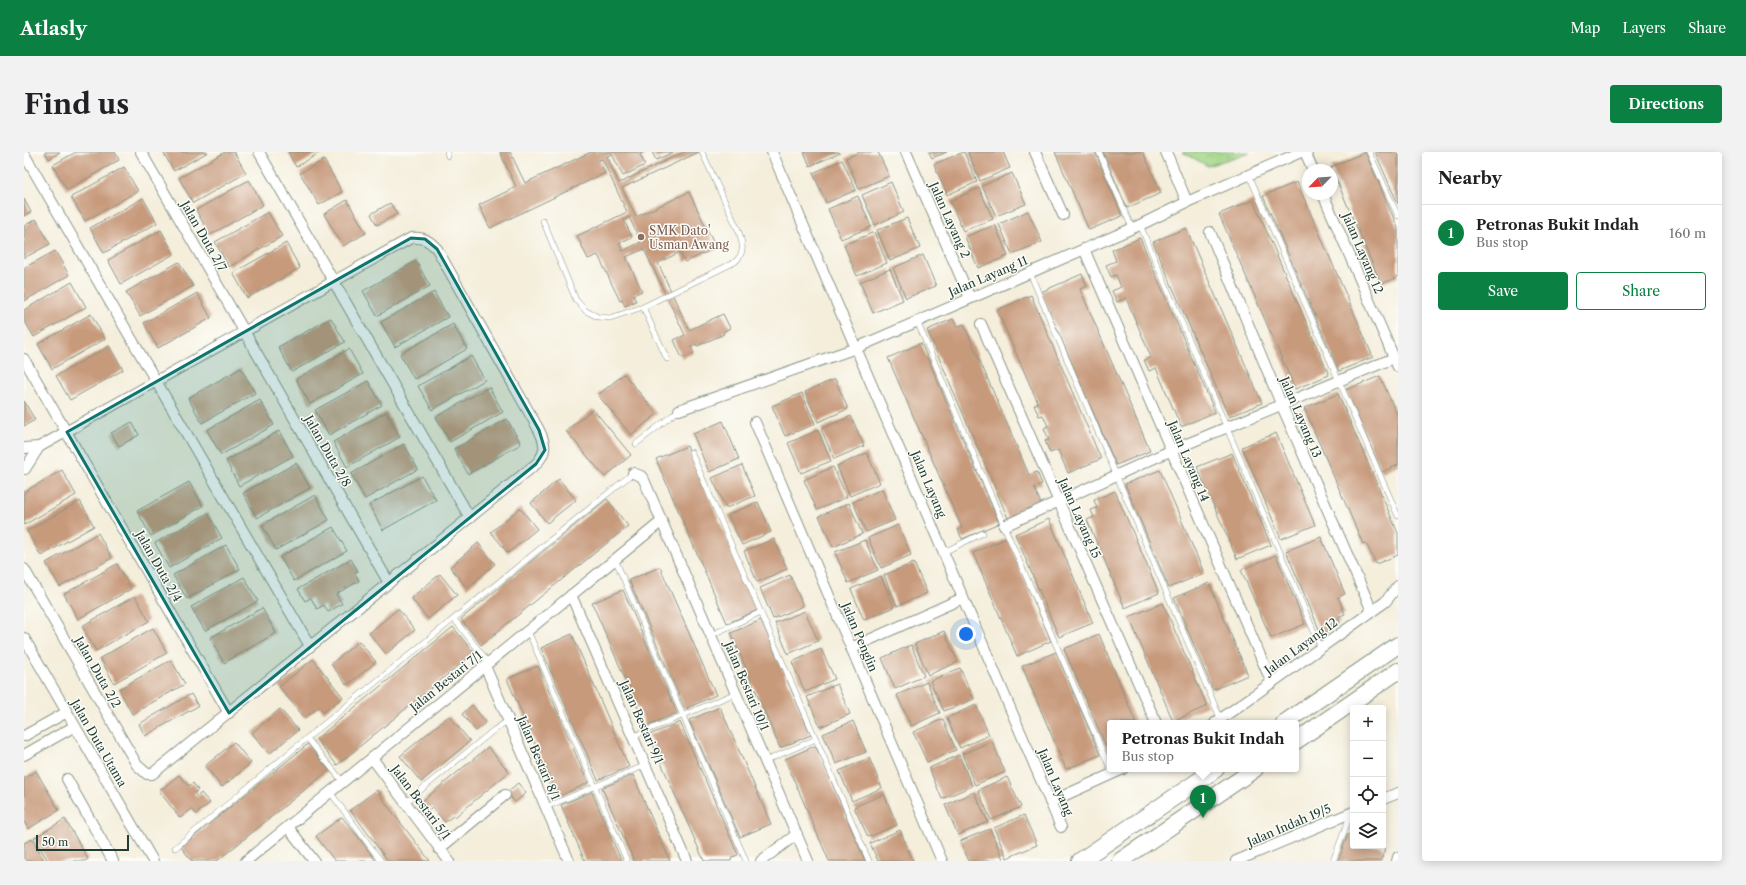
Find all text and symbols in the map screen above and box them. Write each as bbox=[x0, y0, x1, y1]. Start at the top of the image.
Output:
text: Atlasly bbox=[20, 17, 87, 40]
text: Map bbox=[1570, 19, 1600, 37]
text: Layers bbox=[1622, 19, 1666, 37]
text: Share bbox=[1688, 19, 1726, 37]
button: Directions bbox=[1610, 85, 1722, 123]
text: Find us bbox=[24, 87, 129, 121]
north arrow bbox=[1302, 164, 1338, 200]
text: Nearby bbox=[1438, 168, 1502, 188]
street label: Jalan Layang 2 bbox=[926, 178, 973, 260]
street label: Jalan Duta 2/7 bbox=[177, 196, 230, 274]
street label: Jalan Layang 12 bbox=[1338, 208, 1387, 296]
text: Petronas Bukit Indah bbox=[1476, 215, 1639, 234]
place label: SMK Dato' Usman Awang bbox=[649, 223, 729, 252]
text: 1 bbox=[1448, 225, 1454, 241]
text: 160 m bbox=[1669, 225, 1706, 241]
marker: SMK Dato' Usman Awang bbox=[636, 232, 646, 242]
text: Bus stop bbox=[1476, 234, 1528, 250]
street label: Jalan Layang 11 bbox=[944, 253, 1030, 300]
button: Save bbox=[1438, 272, 1568, 310]
button: Share bbox=[1576, 272, 1706, 310]
street label: Jalan Layang 13 bbox=[1276, 373, 1325, 460]
street label: Jalan Duta 2/8 bbox=[300, 411, 355, 489]
street label: Jalan Layang 14 bbox=[1164, 416, 1213, 504]
street label: Jalan Layang bbox=[907, 446, 950, 520]
street label: Jalan Layang 15 bbox=[1055, 474, 1104, 560]
street label: Jalan Duta 2/4 bbox=[132, 526, 185, 604]
street label: Jalan Penglin bbox=[838, 598, 882, 674]
street label: Jalan Layang 12 bbox=[1260, 614, 1341, 679]
your location bbox=[956, 624, 976, 644]
street label: Jalan Duta 2/2 bbox=[71, 632, 125, 710]
street label: Jalan Bestari 10/1 bbox=[721, 637, 773, 733]
street label: Jalan Bestari 7/1 bbox=[405, 647, 485, 716]
street label: Jalan Bestari 9/1 bbox=[616, 676, 667, 766]
street label: Jalan Duta Utama bbox=[67, 695, 131, 790]
map controls bbox=[1350, 705, 1386, 849]
button: + bbox=[1350, 705, 1386, 741]
street label: Jalan Bestari 8/1 bbox=[514, 712, 564, 802]
popup bbox=[1107, 720, 1299, 772]
text: Petronas Bukit Indah bbox=[1122, 729, 1284, 748]
button: − bbox=[1350, 741, 1386, 777]
street label: Jalan Layang bbox=[1034, 744, 1077, 818]
text: Bus stop bbox=[1122, 748, 1174, 764]
street label: Jalan Bestari 5/1 bbox=[387, 760, 454, 842]
button: locate bbox=[1350, 777, 1386, 813]
pin: 1 bbox=[1190, 785, 1216, 818]
street label: Jalan Indah 19/5 bbox=[1243, 801, 1333, 850]
button: layers bbox=[1350, 813, 1386, 849]
scale bar bbox=[36, 833, 129, 852]
text: 50 m bbox=[42, 835, 68, 849]

